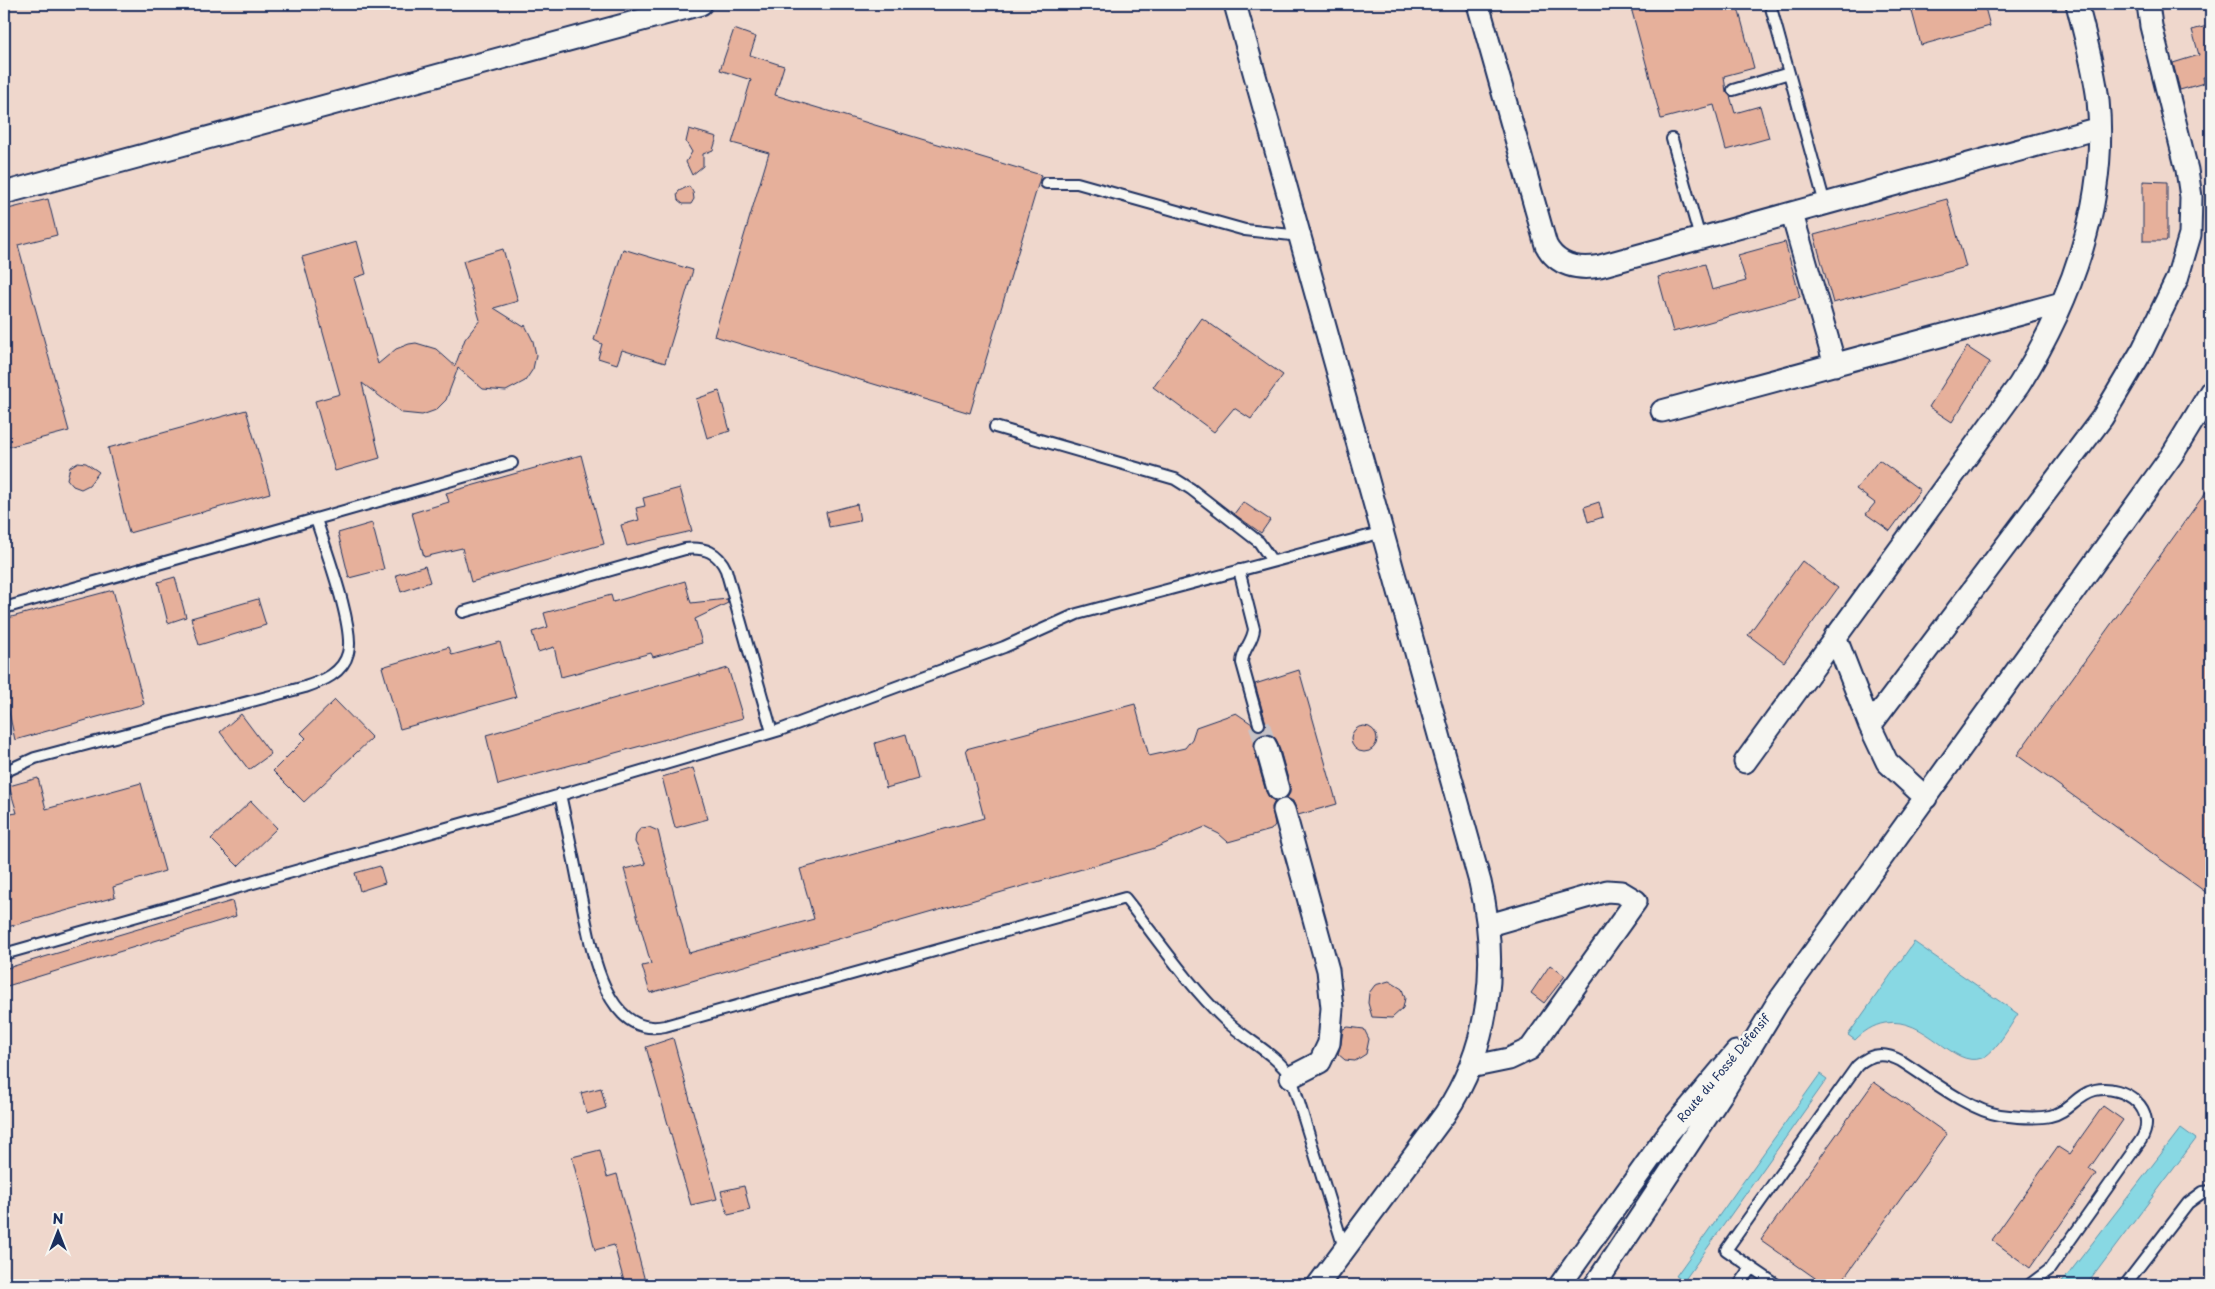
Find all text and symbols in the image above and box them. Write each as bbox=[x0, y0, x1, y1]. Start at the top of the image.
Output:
street label: Route du Fossé Défensif bbox=[1672, 1009, 1774, 1126]
north arrow bbox=[32, 1206, 82, 1256]
text: N bbox=[52, 1208, 64, 1229]

